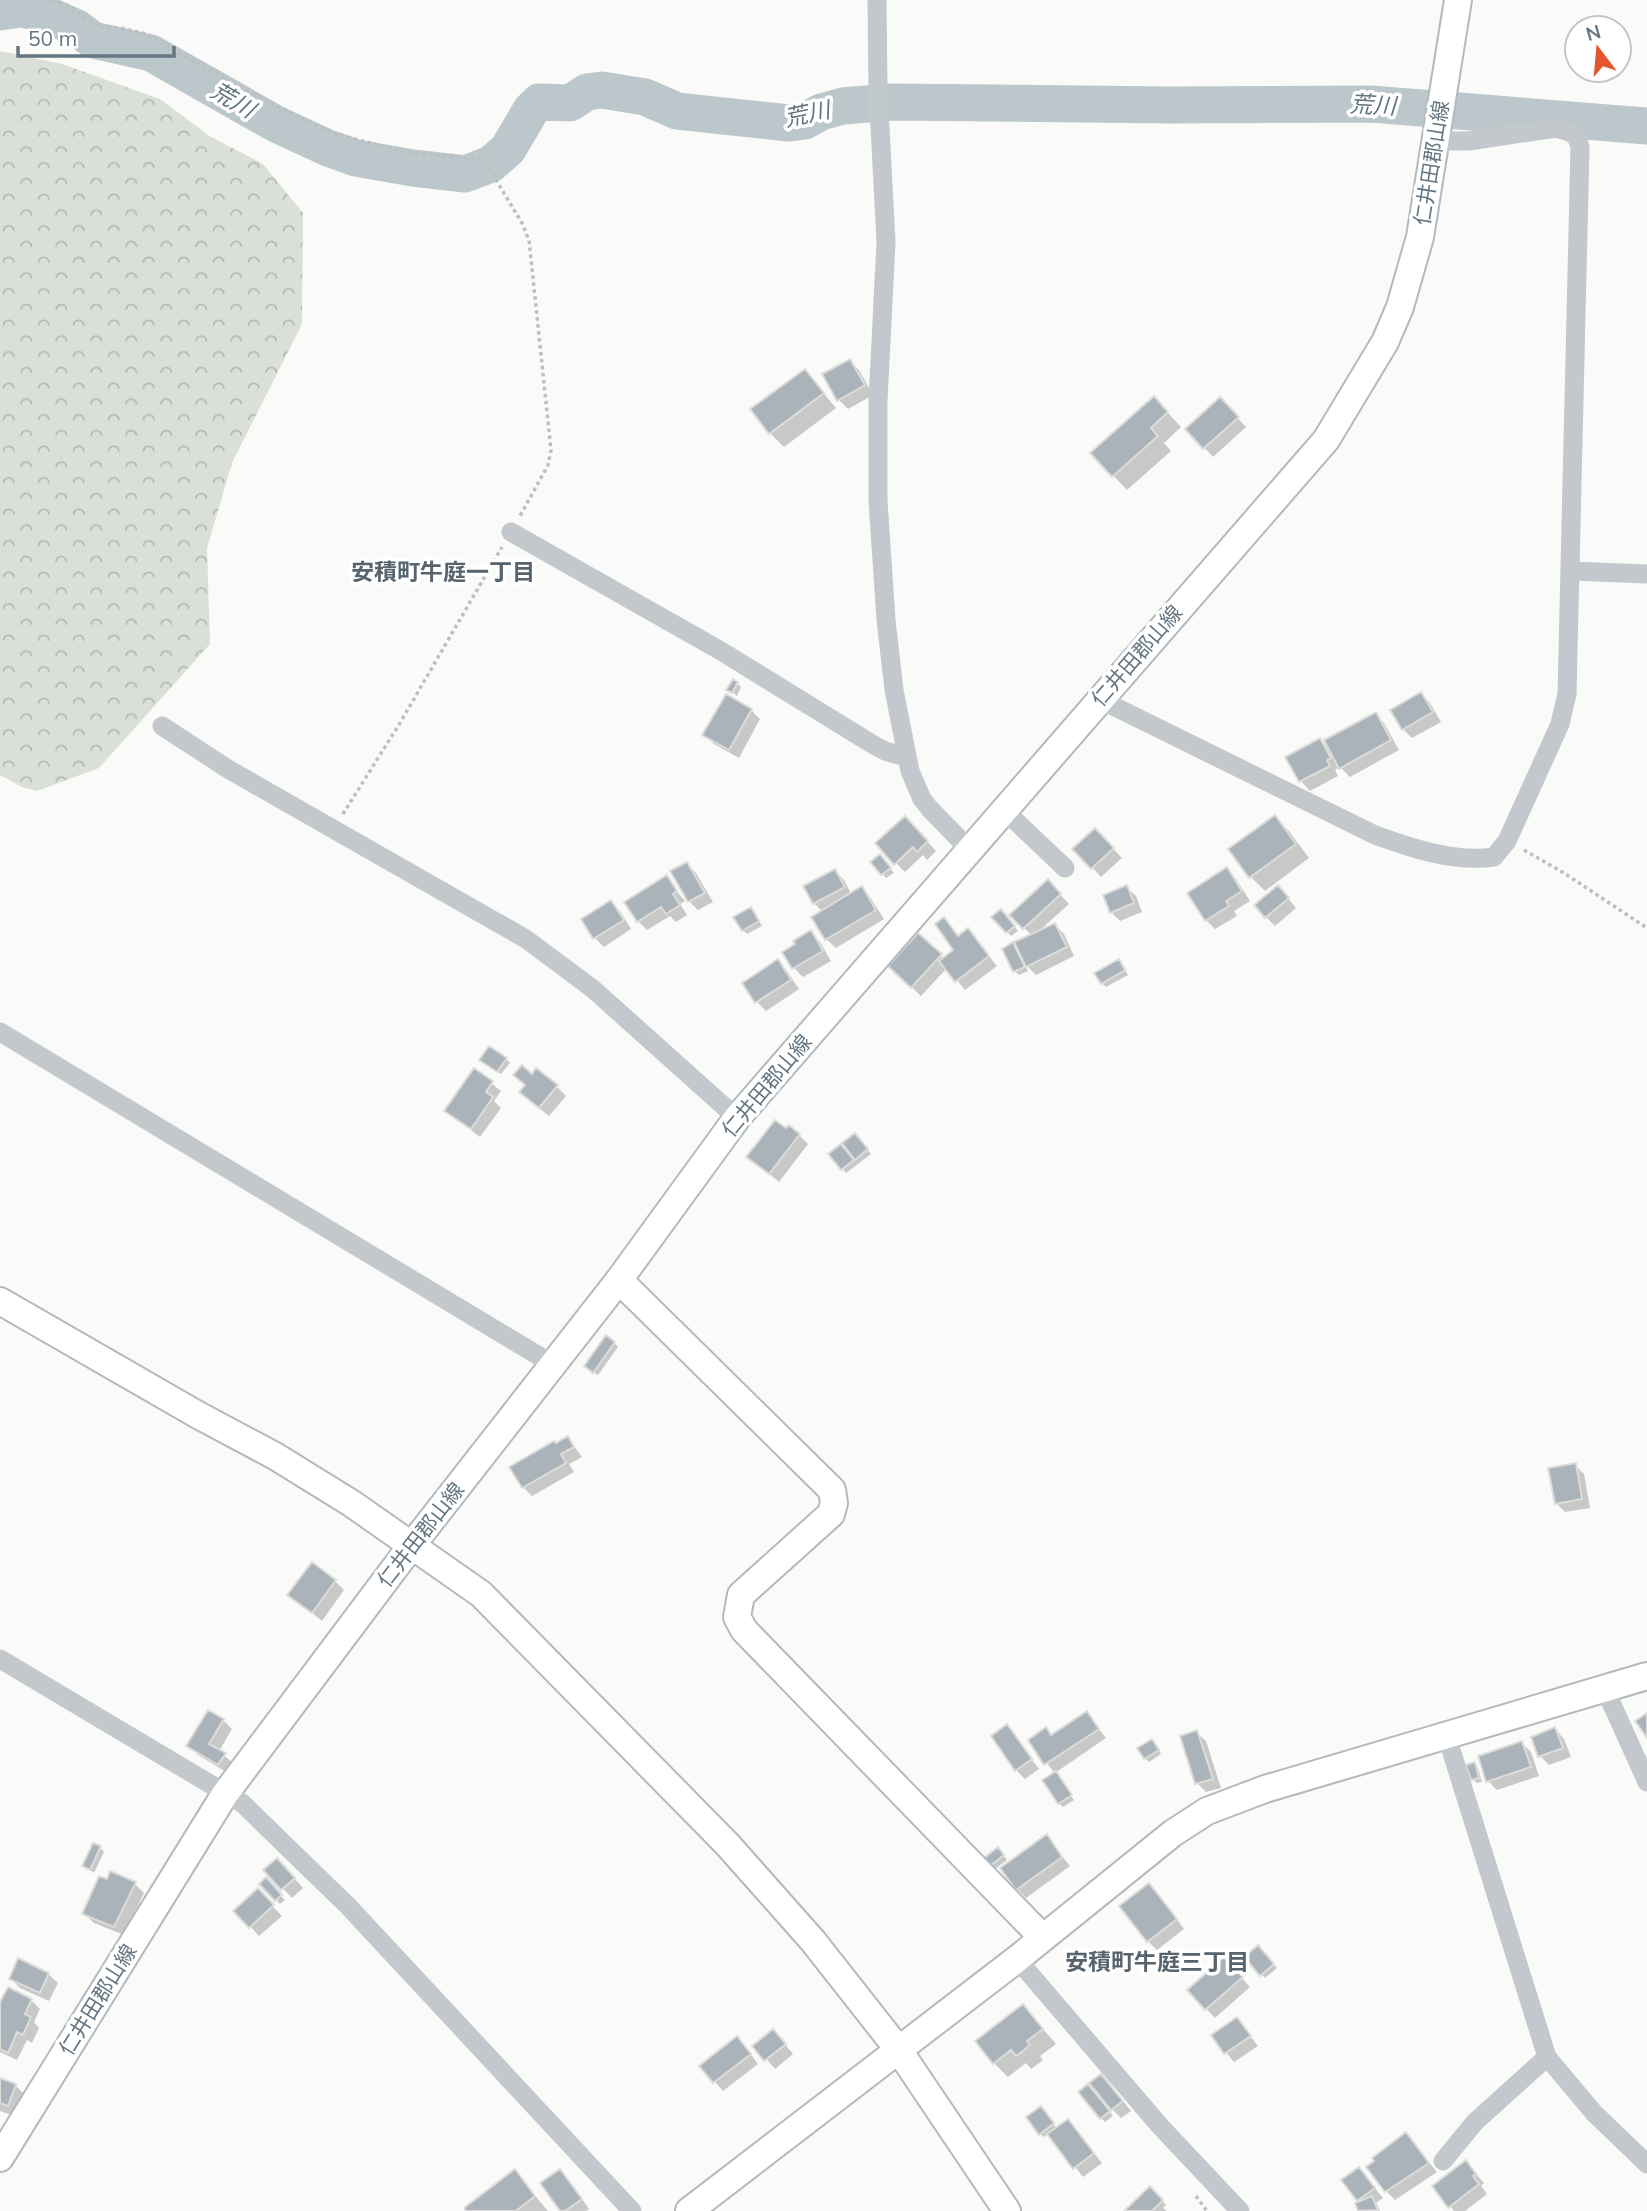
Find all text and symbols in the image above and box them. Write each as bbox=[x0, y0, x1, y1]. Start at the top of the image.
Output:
scale bar bbox=[18, 14, 173, 58]
north arrow bbox=[1563, 14, 1633, 84]
text: N bbox=[1583, 19, 1604, 46]
text: 50 m bbox=[28, 25, 77, 51]
water label: 荒川 bbox=[206, 76, 263, 125]
water label: 荒川 bbox=[1349, 89, 1400, 120]
water label: 荒川 bbox=[781, 94, 835, 132]
street label: 仁井田郡山線 bbox=[1408, 99, 1454, 227]
district label: 安積町牛庭一丁目 bbox=[351, 557, 535, 586]
street label: 仁井田郡山線 bbox=[1085, 599, 1187, 711]
street label: 仁井田郡山線 bbox=[716, 1029, 817, 1142]
street label: 仁井田郡山線 bbox=[371, 1477, 469, 1592]
street label: 仁井田郡山線 bbox=[53, 1939, 142, 2060]
district label: 安積町牛庭三丁目 bbox=[1065, 1947, 1249, 1976]

